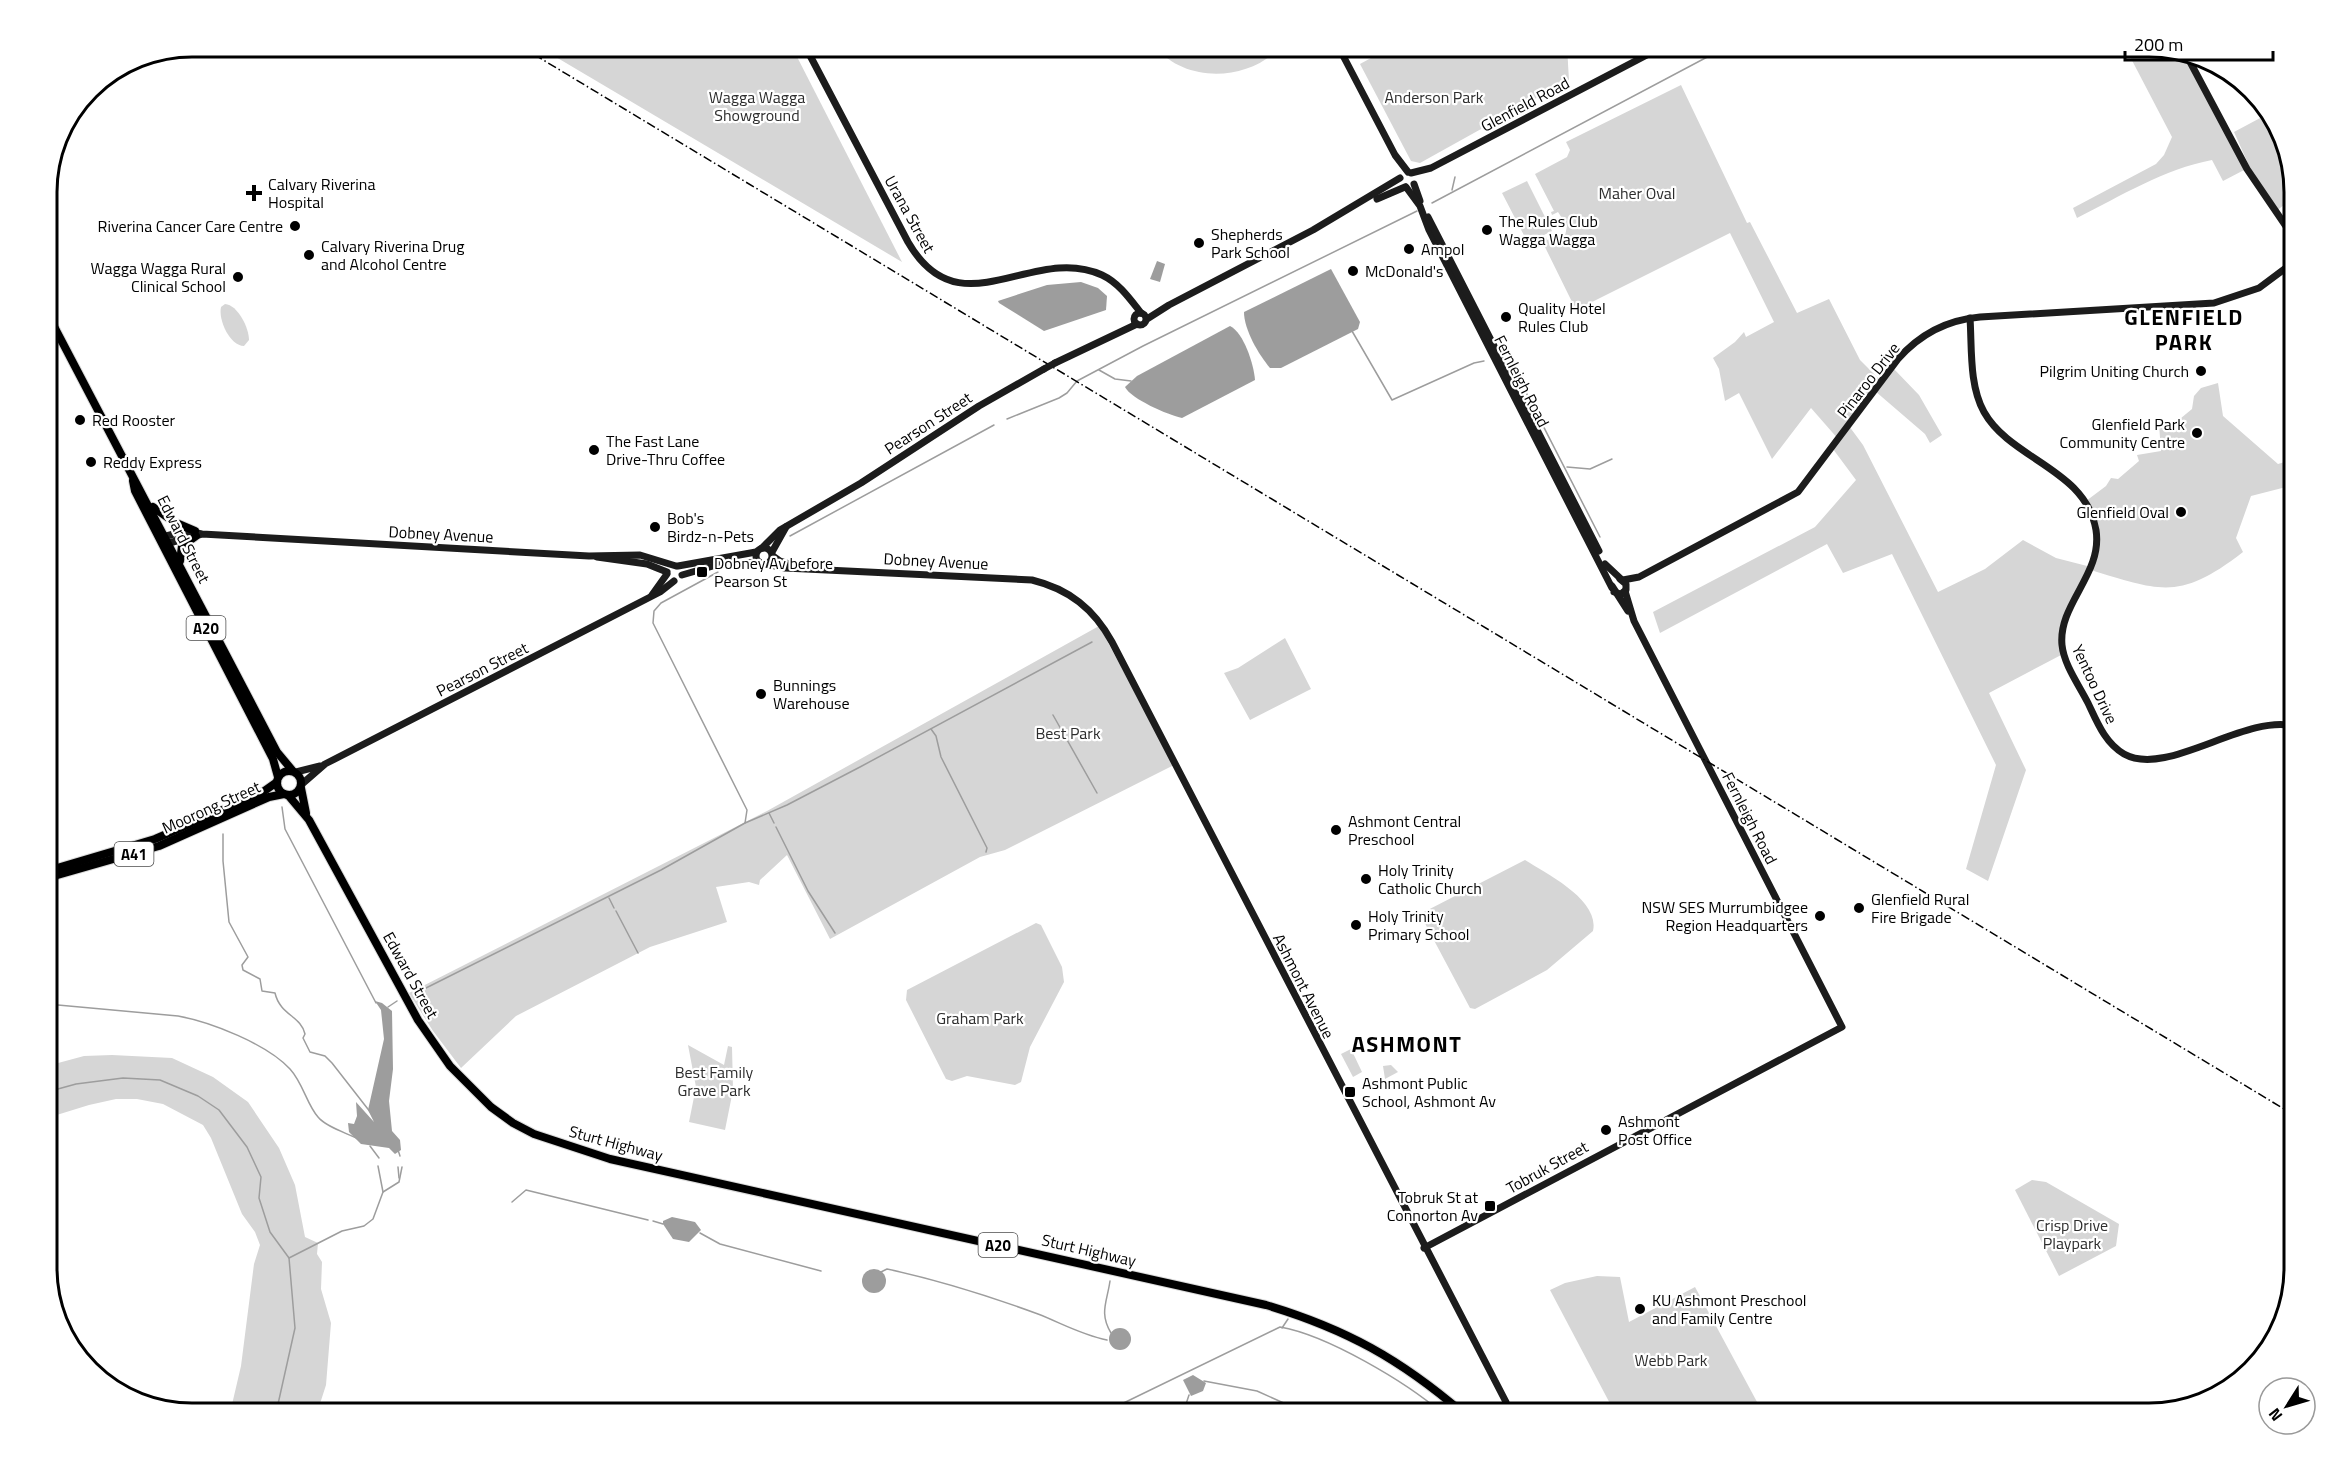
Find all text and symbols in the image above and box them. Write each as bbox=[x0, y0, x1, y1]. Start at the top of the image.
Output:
scale bar bbox=[2125, 24, 2274, 62]
text: 200 m bbox=[2134, 31, 2183, 58]
street label: Glenfield Road bbox=[1476, 71, 1574, 137]
park label: Wagga Wagga Showground bbox=[709, 85, 805, 127]
park label: Anderson Park bbox=[1385, 85, 1484, 109]
street label: Urana Street bbox=[879, 171, 941, 257]
place label: Calvary Riverina Hospital bbox=[268, 172, 375, 214]
park label: Maher Oval bbox=[1598, 181, 1676, 205]
marker: Calvary Riverina Hospital bbox=[245, 184, 263, 202]
place label: The Rules Club Wagga Wagga bbox=[1499, 209, 1598, 251]
place label: Riverina Cancer Care Centre bbox=[98, 214, 283, 238]
marker: Riverina Cancer Care Centre bbox=[288, 219, 302, 233]
place label: Shepherds Park School bbox=[1211, 222, 1290, 264]
marker: The Rules Club Wagga Wagga bbox=[1480, 223, 1494, 237]
place label: Calvary Riverina Drug and Alcohol Centre bbox=[321, 234, 465, 276]
marker: Shepherds Park School bbox=[1192, 236, 1206, 250]
place label: Ampol bbox=[1421, 237, 1465, 261]
marker: Ampol bbox=[1402, 242, 1416, 256]
marker: Calvary Riverina Drug and Alcohol Centre bbox=[302, 248, 316, 262]
place label: Wagga Wagga Rural Clinical School bbox=[91, 256, 226, 298]
place label: McDonald's bbox=[1365, 259, 1444, 283]
marker: McDonald's bbox=[1346, 264, 1360, 278]
marker: Wagga Wagga Rural Clinical School bbox=[231, 270, 245, 284]
place label: Quality Hotel Rules Club bbox=[1518, 296, 1606, 338]
district label: GLENFIELD PARK bbox=[2124, 300, 2244, 359]
marker: Quality Hotel Rules Club bbox=[1499, 310, 1513, 324]
street label: Fernleigh Road bbox=[1488, 331, 1556, 431]
street label: Pinaroo Drive bbox=[1831, 337, 1905, 423]
place label: Pilgrim Uniting Church bbox=[2040, 359, 2189, 383]
marker: Pilgrim Uniting Church bbox=[2194, 364, 2208, 378]
street label: Pearson Street bbox=[879, 385, 977, 460]
place label: Red Rooster bbox=[92, 408, 176, 432]
place label: Glenfield Park Community Centre bbox=[2060, 412, 2185, 454]
marker: Red Rooster bbox=[73, 413, 87, 427]
marker: Glenfield Park Community Centre bbox=[2190, 426, 2204, 440]
place label: The Fast Lane Drive-Thru Coffee bbox=[606, 429, 725, 471]
marker: The Fast Lane Drive-Thru Coffee bbox=[587, 443, 601, 457]
place label: Reddy Express bbox=[103, 450, 202, 474]
marker: Reddy Express bbox=[84, 455, 98, 469]
street label: Edward Street bbox=[152, 491, 217, 587]
place label: Glenfield Oval bbox=[2076, 500, 2169, 524]
marker: Glenfield Oval bbox=[2174, 505, 2188, 519]
place label: Bob's Birdz-n-Pets bbox=[667, 506, 754, 548]
street label: Dobney Avenue bbox=[388, 519, 494, 549]
marker: Bob's Birdz-n-Pets bbox=[648, 520, 662, 534]
street label: Dobney Avenue bbox=[883, 546, 989, 576]
place label: Dobney Av before Pearson St bbox=[714, 551, 833, 593]
marker: Dobney Av before Pearson St bbox=[695, 565, 709, 579]
road number: A20 bbox=[186, 616, 226, 640]
street label: Pearson Street bbox=[432, 635, 532, 702]
street label: Yentoo Drive bbox=[2066, 640, 2124, 728]
place label: Bunnings Warehouse bbox=[773, 673, 849, 715]
marker: Bunnings Warehouse bbox=[754, 687, 768, 701]
park label: Best Park bbox=[1035, 721, 1101, 745]
street label: Fernleigh Road bbox=[1716, 768, 1784, 868]
street label: Moorong Street bbox=[158, 774, 264, 839]
place label: Ashmont Central Preschool bbox=[1348, 809, 1461, 851]
marker: Ashmont Central Preschool bbox=[1329, 823, 1343, 837]
road number: A41 bbox=[114, 842, 154, 866]
place label: Holy Trinity Catholic Church bbox=[1378, 858, 1482, 900]
marker: Holy Trinity Catholic Church bbox=[1359, 872, 1373, 886]
place label: Glenfield Rural Fire Brigade bbox=[1871, 887, 1969, 929]
place label: NSW SES Murrumbidgee Region Headquarters bbox=[1642, 895, 1808, 937]
marker: Glenfield Rural Fire Brigade bbox=[1852, 901, 1866, 915]
place label: Holy Trinity Primary School bbox=[1368, 904, 1470, 946]
marker: NSW SES Murrumbidgee Region Headquarters bbox=[1813, 909, 1827, 923]
marker: Holy Trinity Primary School bbox=[1349, 918, 1363, 932]
street label: Edward Street bbox=[377, 927, 445, 1023]
street label: Ashmont Avenue bbox=[1267, 929, 1341, 1043]
park label: Graham Park bbox=[936, 1006, 1024, 1030]
district label: ASHMONT bbox=[1352, 1027, 1462, 1061]
park label: Best Family Grave Park bbox=[675, 1060, 754, 1102]
place label: Ashmont Public School, Ashmont Av bbox=[1362, 1071, 1496, 1113]
marker: Ashmont Public School, Ashmont Av bbox=[1343, 1085, 1357, 1099]
place label: Ashmont Post Office bbox=[1618, 1109, 1692, 1151]
street label: Sturt Highway bbox=[566, 1119, 666, 1167]
marker: Ashmont Post Office bbox=[1599, 1123, 1613, 1137]
street label: Tobruk Street bbox=[1502, 1134, 1593, 1199]
place label: Tobruk St at Connorton Av bbox=[1387, 1185, 1478, 1227]
marker: Tobruk St at Connorton Av bbox=[1483, 1199, 1497, 1213]
park label: Crisp Drive Playpark bbox=[2036, 1213, 2108, 1255]
street label: Sturt Highway bbox=[1039, 1227, 1139, 1273]
road number: A20 bbox=[978, 1233, 1018, 1257]
place label: KU Ashmont Preschool and Family Centre bbox=[1652, 1288, 1807, 1330]
marker: KU Ashmont Preschool and Family Centre bbox=[1633, 1302, 1647, 1316]
park label: Webb Park bbox=[1635, 1348, 1708, 1372]
north arrow bbox=[2257, 1376, 2317, 1436]
text: N bbox=[2262, 1403, 2288, 1427]

